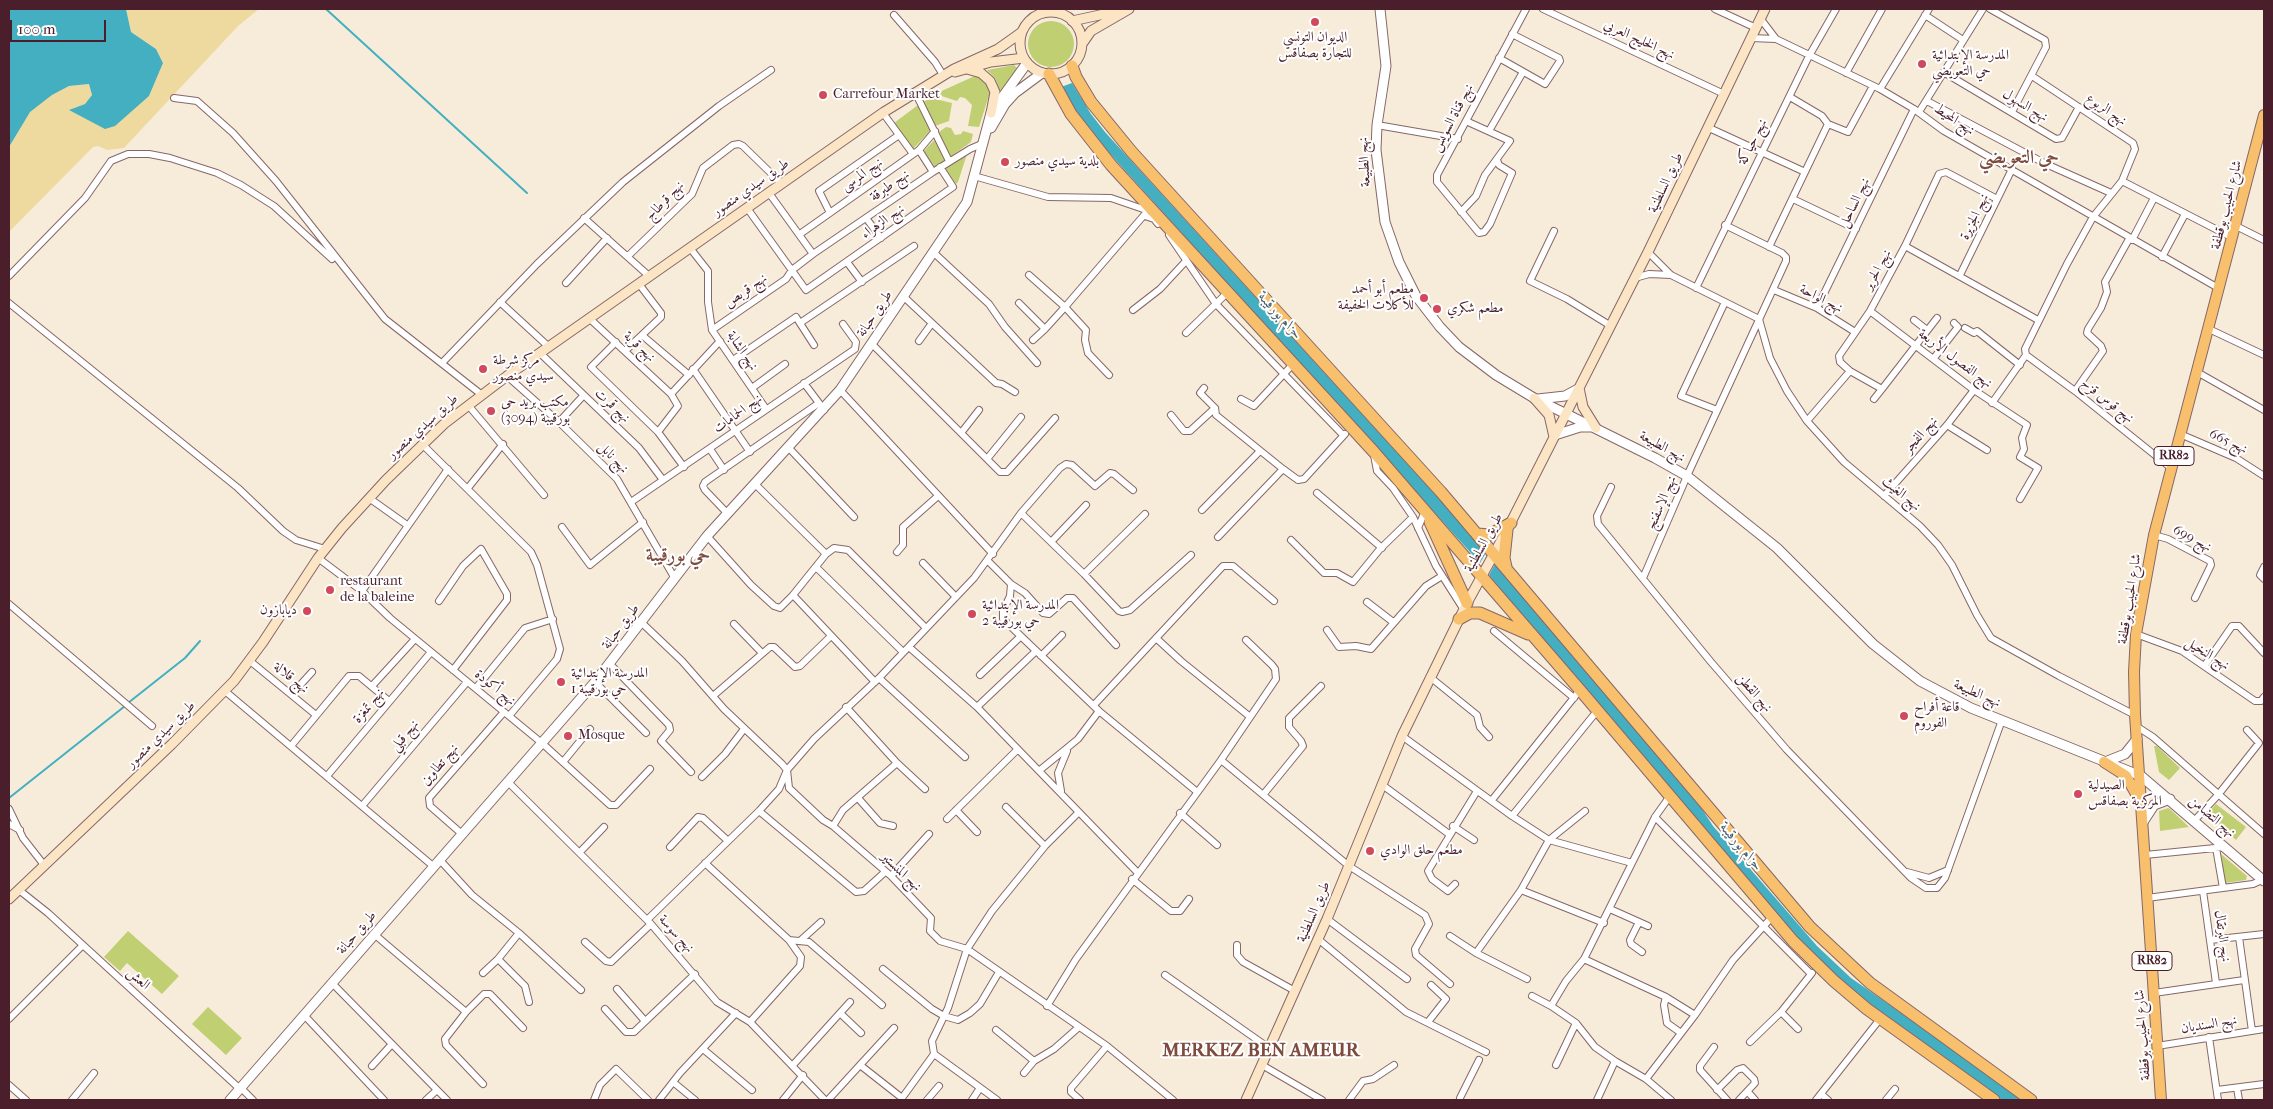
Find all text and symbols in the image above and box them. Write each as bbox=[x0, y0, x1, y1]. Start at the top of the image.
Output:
scale bar bbox=[12, 10, 109, 42]
marker: الديوان التونسي للتجارة بصفاقس bbox=[1309, 16, 1321, 28]
street label: نهج الخليج العربي bbox=[1601, 16, 1677, 64]
text: 100 m bbox=[18, 20, 56, 38]
place label: الديوان التونسي للتجارة بصفاقس bbox=[1278, 30, 1352, 62]
place label: المدرسة الإبتدائية حي التعويضي bbox=[1932, 48, 2009, 80]
marker: المدرسة الإبتدائية حي التعويضي bbox=[1916, 58, 1928, 70]
street label: نهج قناة السويس bbox=[1428, 81, 1478, 155]
street label: نهج السهول bbox=[1999, 86, 2051, 126]
place label: Carrefour Market bbox=[833, 87, 940, 103]
marker: Carrefour Market bbox=[817, 89, 829, 101]
street label: نهج الربوع bbox=[2082, 90, 2130, 130]
street label: نهج المحيط bbox=[1930, 101, 1978, 139]
street label: نهج حياكة bbox=[1734, 116, 1772, 168]
street label: نهج الطبيعة bbox=[1355, 137, 1375, 187]
district label: حي التعويضي bbox=[1979, 147, 2059, 169]
street label: طريق السلطنية bbox=[1645, 150, 1687, 216]
place label: بلدية سيدي منصور bbox=[1015, 154, 1099, 170]
street label: طريق سيدي منصور bbox=[709, 155, 793, 221]
street label: نهج المرسى bbox=[838, 155, 886, 195]
marker: بلدية سيدي منصور bbox=[999, 156, 1011, 168]
street label: شارع الحبيب بوقطفة bbox=[2208, 159, 2246, 251]
street label: نهج طبرقة bbox=[867, 166, 913, 206]
street label: نهج الساحل bbox=[1836, 175, 1874, 231]
street label: نهج قرطاج bbox=[642, 178, 688, 224]
street label: نهج الجزيرة bbox=[1957, 191, 1993, 243]
street label: نهج الزهراء bbox=[858, 201, 908, 243]
street label: نهج الحرير bbox=[1860, 247, 1896, 293]
street label: نهج قربص bbox=[721, 270, 771, 312]
street label: نهج الواحة bbox=[1796, 281, 1846, 317]
place label: مطعم أبو أحمد للأكلات الخفيفة bbox=[1338, 282, 1414, 314]
street label: طريق حبانة bbox=[853, 288, 897, 340]
water label: حزام بورقيبة bbox=[1254, 288, 1306, 344]
marker: مطعم أبو أحمد للأكلات الخفيفة bbox=[1418, 292, 1430, 304]
place label: مطعم شكري bbox=[1447, 301, 1503, 317]
marker: مطعم شكري bbox=[1431, 303, 1443, 315]
street label: نهج الفصول الأربعة bbox=[1915, 326, 1995, 392]
street label: نهج قربة bbox=[620, 328, 658, 366]
street label: نهج الشابة bbox=[723, 328, 761, 374]
place label: مركز شرطة سيدي منصور bbox=[493, 353, 554, 386]
marker: مركز شرطة سيدي منصور bbox=[477, 363, 489, 375]
street label: نهج قوس قزح bbox=[2077, 375, 2137, 427]
street label: نهج قمرت bbox=[591, 385, 633, 427]
street label: طريق سيدي منصور bbox=[384, 391, 462, 463]
street label: نهج الحمامات bbox=[710, 391, 766, 437]
place label: مكتب بريد حي بورقيبة (3094) bbox=[501, 395, 570, 428]
marker: مكتب بريد حي بورقيبة (3094) bbox=[485, 405, 497, 417]
street label: نهج الفجر bbox=[1900, 413, 1942, 457]
street label: نهج 665 bbox=[2206, 426, 2250, 458]
street label: نهج الطبيعة bbox=[1636, 428, 1688, 466]
street label: نهج نابل bbox=[594, 439, 632, 477]
road number: RR82 bbox=[2154, 446, 2194, 466]
street label: نهج الإسفنج bbox=[1643, 473, 1681, 533]
street label: نهج الغيث bbox=[1878, 473, 1924, 515]
street label: طريق السلطنية bbox=[1461, 511, 1507, 575]
street label: نهج 699 bbox=[2170, 522, 2214, 556]
district label: حي بورقيبة bbox=[646, 545, 710, 567]
street label: شارع الحبيب بوقطفة bbox=[2115, 553, 2145, 645]
place label: restaurant de la baleine bbox=[340, 574, 415, 606]
marker: restaurant de la baleine bbox=[324, 584, 336, 596]
place label: المدرسة الإبتدائية حي بورقيبة 2 bbox=[982, 598, 1059, 630]
street label: طريق حبانة bbox=[599, 601, 643, 653]
place label: ديابازون bbox=[260, 603, 297, 619]
marker: ديابازون bbox=[301, 605, 313, 617]
marker: المدرسة الإبتدائية حي بورقيبة 2 bbox=[966, 608, 978, 620]
street label: نهج النخيل bbox=[2182, 634, 2232, 674]
street label: نهج قلالة bbox=[270, 658, 312, 698]
street label: نهج أكودة bbox=[471, 666, 519, 710]
place label: المدرسة الإبتدائية حي بورقيبة 1 bbox=[571, 666, 648, 699]
street label: نهج القطن bbox=[1732, 670, 1776, 716]
marker: المدرسة الإبتدائية حي بورقيبة 1 bbox=[555, 676, 567, 688]
street label: نهج الطبيعة bbox=[1951, 676, 2003, 712]
street label: نهج تمغزة bbox=[350, 685, 388, 727]
street label: طريق سيدي منصور bbox=[123, 698, 199, 772]
place label: قاعة أفراح الفوروم bbox=[1914, 700, 1960, 732]
marker: قاعة أفراح الفوروم bbox=[1898, 710, 1910, 722]
street label: نهج قبلي bbox=[387, 717, 423, 755]
place label: Mosque bbox=[578, 728, 625, 744]
marker: Mosque bbox=[562, 730, 574, 742]
street label: نهج تطاوين bbox=[417, 741, 463, 789]
place label: الصيدلية المركزية بصفاقس bbox=[2088, 778, 2162, 810]
marker: الصيدلية المركزية بصفاقس bbox=[2072, 788, 2084, 800]
street label: نهج التضامن bbox=[2185, 792, 2239, 842]
water label: حزام بورقيبة bbox=[1715, 819, 1767, 875]
place label: مطعم حلق الوادي bbox=[1380, 843, 1463, 859]
marker: مطعم حلق الوادي bbox=[1364, 845, 1376, 857]
street label: نهج المنستير bbox=[877, 849, 925, 895]
street label: طريق السلطنية bbox=[1294, 879, 1334, 945]
street label: طريق حبانة bbox=[333, 908, 381, 958]
street label: نهج البرتقال bbox=[2210, 909, 2234, 963]
street label: نهج سوسة bbox=[655, 912, 697, 956]
road number: RR82 bbox=[2132, 951, 2172, 970]
street label: العش bbox=[123, 964, 153, 994]
street label: شارع الحبيب بوقطفة bbox=[2131, 989, 2155, 1081]
street label: نهج السنديان bbox=[2180, 1012, 2238, 1038]
district label: MERKEZ BEN AMEUR bbox=[1152, 1040, 1370, 1062]

